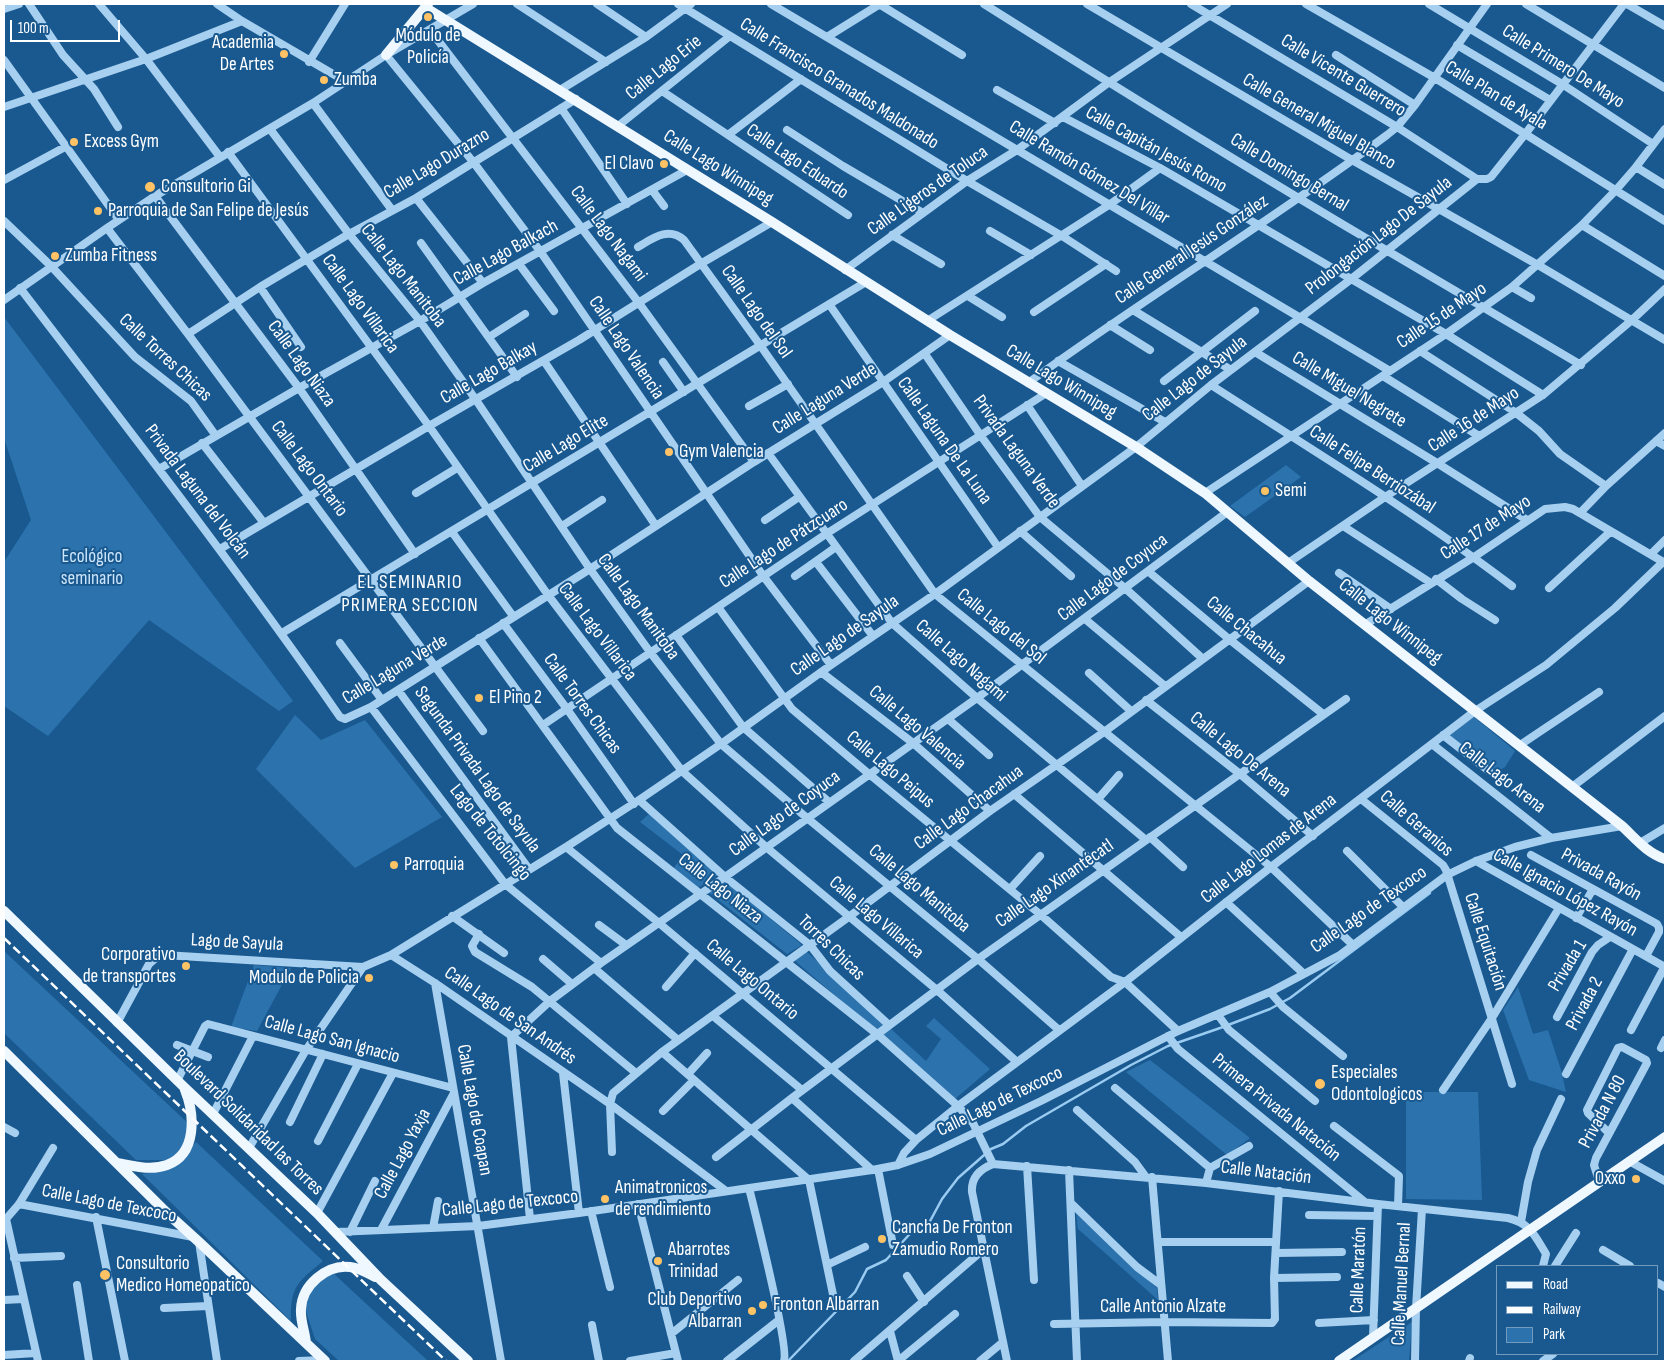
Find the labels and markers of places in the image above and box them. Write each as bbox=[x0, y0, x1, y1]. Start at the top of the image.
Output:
marker: Módulo de Policía bbox=[422, 11, 434, 23]
place label: Módulo de Policía bbox=[395, 25, 461, 69]
place label: Academia De Artes bbox=[212, 32, 274, 76]
marker: Academia De Artes bbox=[278, 48, 290, 60]
place label: Zumba bbox=[334, 69, 377, 91]
marker: Zumba bbox=[318, 74, 330, 86]
place label: Excess Gym bbox=[84, 131, 159, 153]
marker: Excess Gym bbox=[68, 136, 80, 148]
place label: El Clavo bbox=[605, 153, 654, 175]
marker: El Clavo bbox=[658, 158, 670, 170]
place label: Consultorio Gi bbox=[161, 176, 251, 198]
marker: Consultorio Gi bbox=[143, 180, 157, 194]
place label: Parroquia de San Felipe de Jesús bbox=[108, 200, 309, 222]
marker: Parroquia de San Felipe de Jesús bbox=[92, 205, 104, 217]
place label: Zumba Fitness bbox=[65, 245, 157, 267]
marker: Zumba Fitness bbox=[49, 250, 61, 262]
place label: Gym Valencia bbox=[679, 441, 764, 463]
marker: Gym Valencia bbox=[663, 446, 675, 458]
place label: Semi bbox=[1275, 480, 1307, 502]
marker: Semi bbox=[1259, 485, 1271, 497]
place label: El Pino 2 bbox=[489, 687, 542, 709]
marker: El Pino 2 bbox=[473, 692, 485, 704]
place label: Parroquia bbox=[404, 854, 464, 876]
marker: Parroquia bbox=[388, 859, 400, 871]
place label: Corporativo de transportes bbox=[83, 944, 176, 988]
marker: Corporativo de transportes bbox=[180, 960, 192, 972]
place label: Modulo de Policia bbox=[249, 967, 359, 989]
marker: Modulo de Policia bbox=[363, 972, 375, 984]
place label: Especiales Odontologicos bbox=[1331, 1062, 1423, 1106]
marker: Especiales Odontologicos bbox=[1313, 1077, 1327, 1091]
place label: Oxxo bbox=[1595, 1168, 1626, 1190]
marker: Oxxo bbox=[1630, 1173, 1642, 1185]
place label: Animatronicos de rendimiento bbox=[615, 1177, 711, 1221]
marker: Animatronicos de rendimiento bbox=[599, 1193, 611, 1205]
place label: Cancha De Fronton Zamudio Romero bbox=[892, 1217, 1013, 1261]
marker: Cancha De Fronton Zamudio Romero bbox=[876, 1233, 888, 1245]
place label: Abarrotes Trinidad bbox=[668, 1239, 730, 1283]
place label: Consultorio Medico Homeopatico bbox=[116, 1253, 250, 1297]
marker: Abarrotes Trinidad bbox=[652, 1255, 664, 1267]
marker: Consultorio Medico Homeopatico bbox=[98, 1268, 112, 1282]
place label: Club Deportivo Albarran bbox=[648, 1289, 742, 1333]
place label: Fronton Albarran bbox=[773, 1294, 879, 1316]
marker: Fronton Albarran bbox=[757, 1299, 769, 1311]
marker: Club Deportivo Albarran bbox=[746, 1305, 758, 1317]

